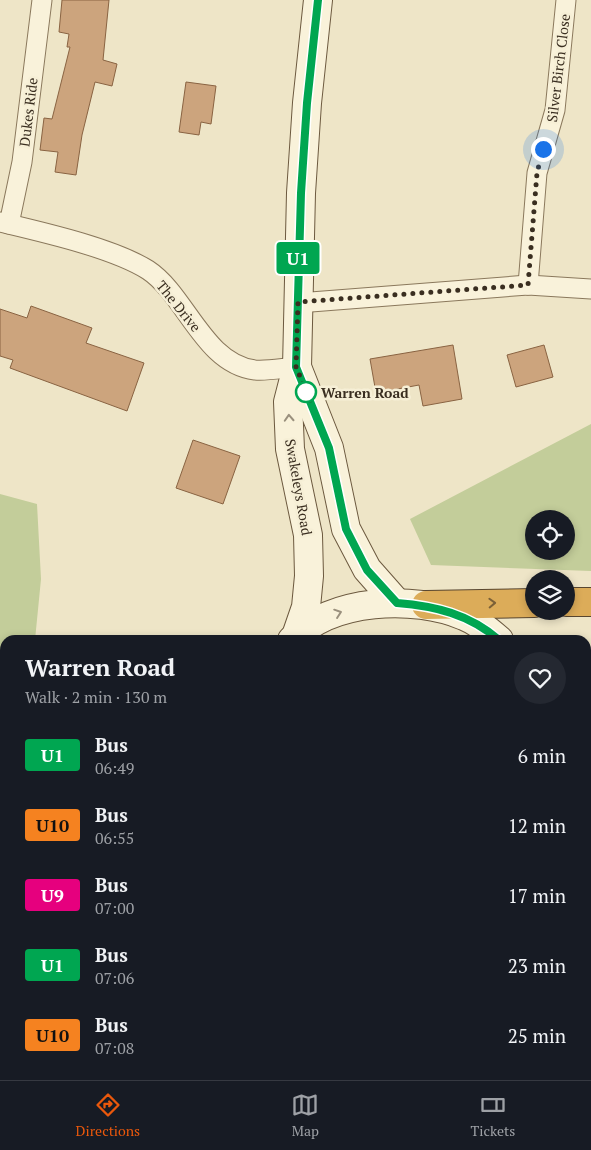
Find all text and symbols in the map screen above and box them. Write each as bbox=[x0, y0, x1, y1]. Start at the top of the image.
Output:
street label: Silver Birch Close bbox=[542, 13, 574, 123]
street label: Dukes Ride bbox=[14, 76, 42, 148]
your location bbox=[531, 137, 556, 162]
line badge: U1 bbox=[276, 242, 320, 274]
text: U1 bbox=[286, 246, 310, 270]
street label: The Drive bbox=[153, 276, 205, 336]
marker: Warren Road bbox=[295, 381, 317, 403]
place label: Warren Road bbox=[321, 383, 409, 402]
one-way arrow bbox=[283, 414, 294, 422]
street label: Swakeleys Road bbox=[281, 437, 317, 537]
map controls bbox=[525, 510, 575, 620]
button: locate bbox=[525, 510, 575, 560]
button: layers bbox=[525, 570, 575, 620]
one-way arrow bbox=[488, 598, 496, 608]
one-way arrow bbox=[333, 609, 342, 619]
text: Warren Road bbox=[25, 651, 175, 683]
button: heart bbox=[514, 652, 566, 704]
text: Walk · 2 min · 130 m bbox=[25, 686, 167, 708]
text: Bus bbox=[95, 732, 128, 757]
text: U1 bbox=[41, 743, 64, 767]
text: 6 min bbox=[518, 743, 566, 768]
text: 06:49 bbox=[95, 757, 134, 779]
text: Bus bbox=[95, 802, 128, 827]
text: U10 bbox=[36, 813, 69, 837]
text: 12 min bbox=[508, 813, 566, 838]
text: 06:55 bbox=[95, 827, 134, 849]
text: Bus bbox=[95, 872, 128, 897]
text: U9 bbox=[41, 883, 64, 907]
text: 17 min bbox=[508, 883, 566, 908]
text: 07:00 bbox=[95, 897, 134, 919]
text: Bus bbox=[95, 942, 128, 967]
text: U1 bbox=[41, 953, 64, 977]
text: 23 min bbox=[508, 953, 566, 978]
text: 07:06 bbox=[95, 967, 134, 989]
text: Bus bbox=[95, 1012, 128, 1037]
text: U10 bbox=[36, 1023, 69, 1047]
text: 25 min bbox=[508, 1023, 566, 1048]
text: 07:08 bbox=[95, 1037, 134, 1059]
tab: Directions bbox=[76, 1091, 140, 1140]
tab: Map bbox=[291, 1091, 319, 1140]
tab: Tickets bbox=[471, 1091, 515, 1140]

